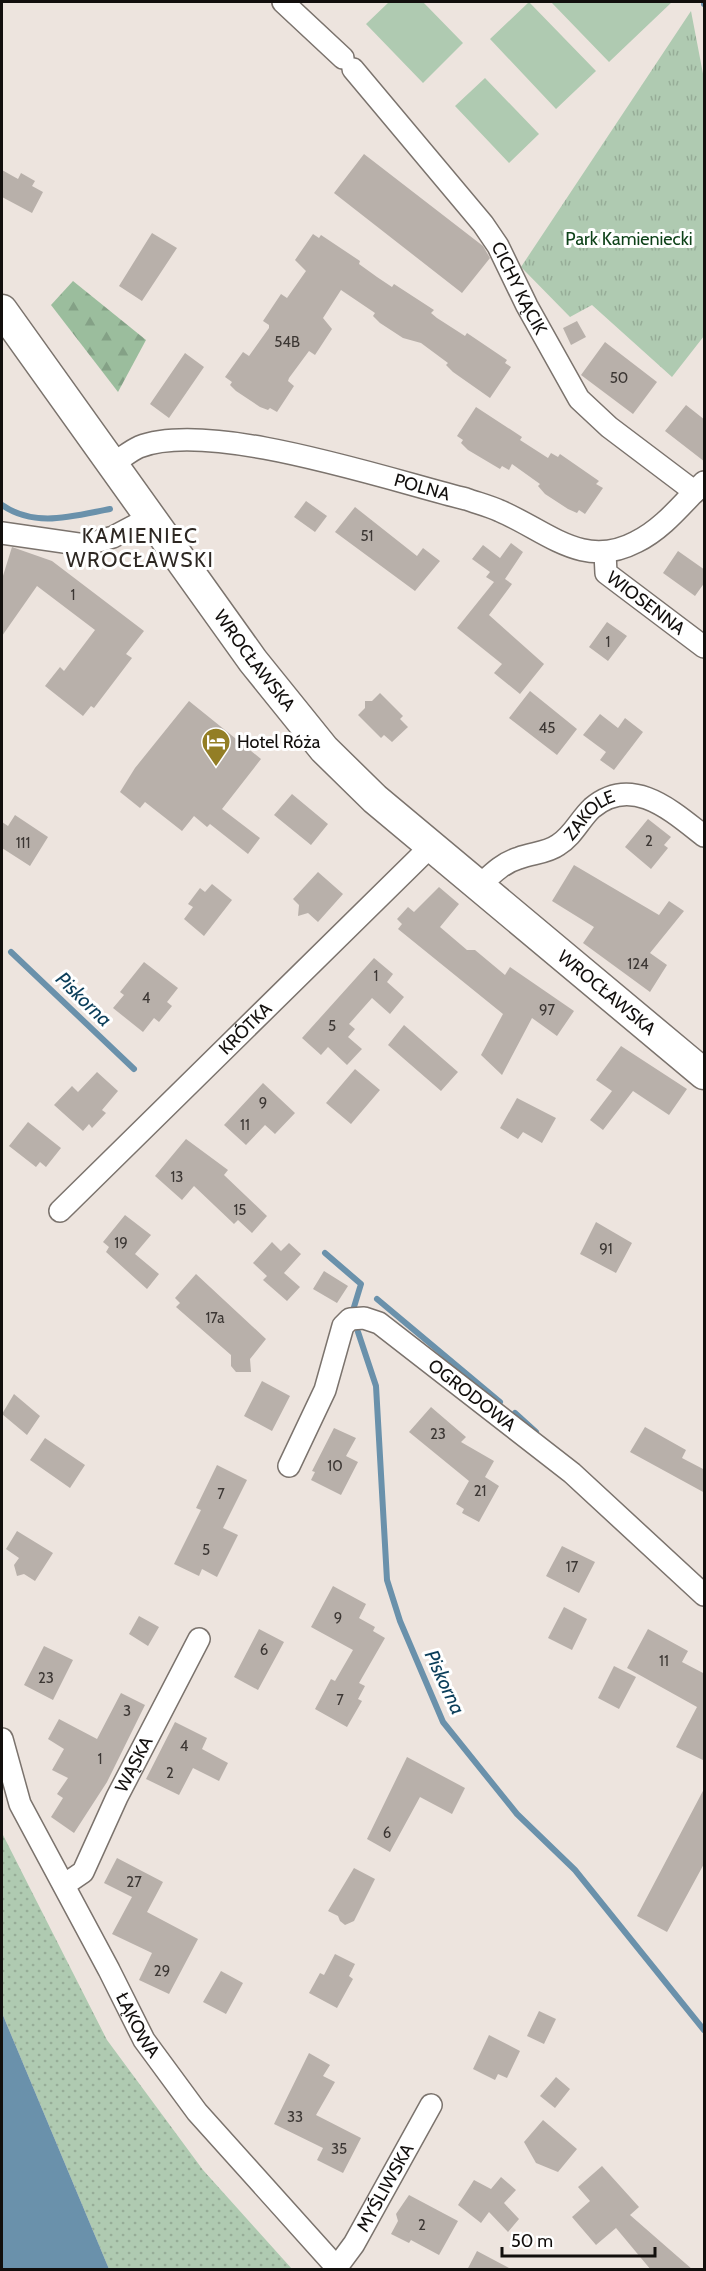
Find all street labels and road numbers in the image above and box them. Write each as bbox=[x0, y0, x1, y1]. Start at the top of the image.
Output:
street label: CICHY KĄCIK bbox=[487, 238, 552, 339]
street label: POLNA bbox=[392, 469, 453, 505]
street label: WIOSENNA bbox=[602, 566, 689, 640]
street label: WROCŁAWSKA bbox=[209, 606, 300, 715]
street label: ZAKOLE bbox=[559, 785, 618, 845]
street label: WROCŁAWSKA bbox=[553, 945, 660, 1040]
street label: KRÓTKA bbox=[214, 998, 276, 1059]
street label: OGRODOWA bbox=[424, 1354, 520, 1436]
street label: WĄSKA bbox=[110, 1733, 157, 1796]
street label: ŁĄKOWA bbox=[111, 1989, 164, 2062]
street label: MYŚLIWSKA bbox=[352, 2140, 418, 2236]

